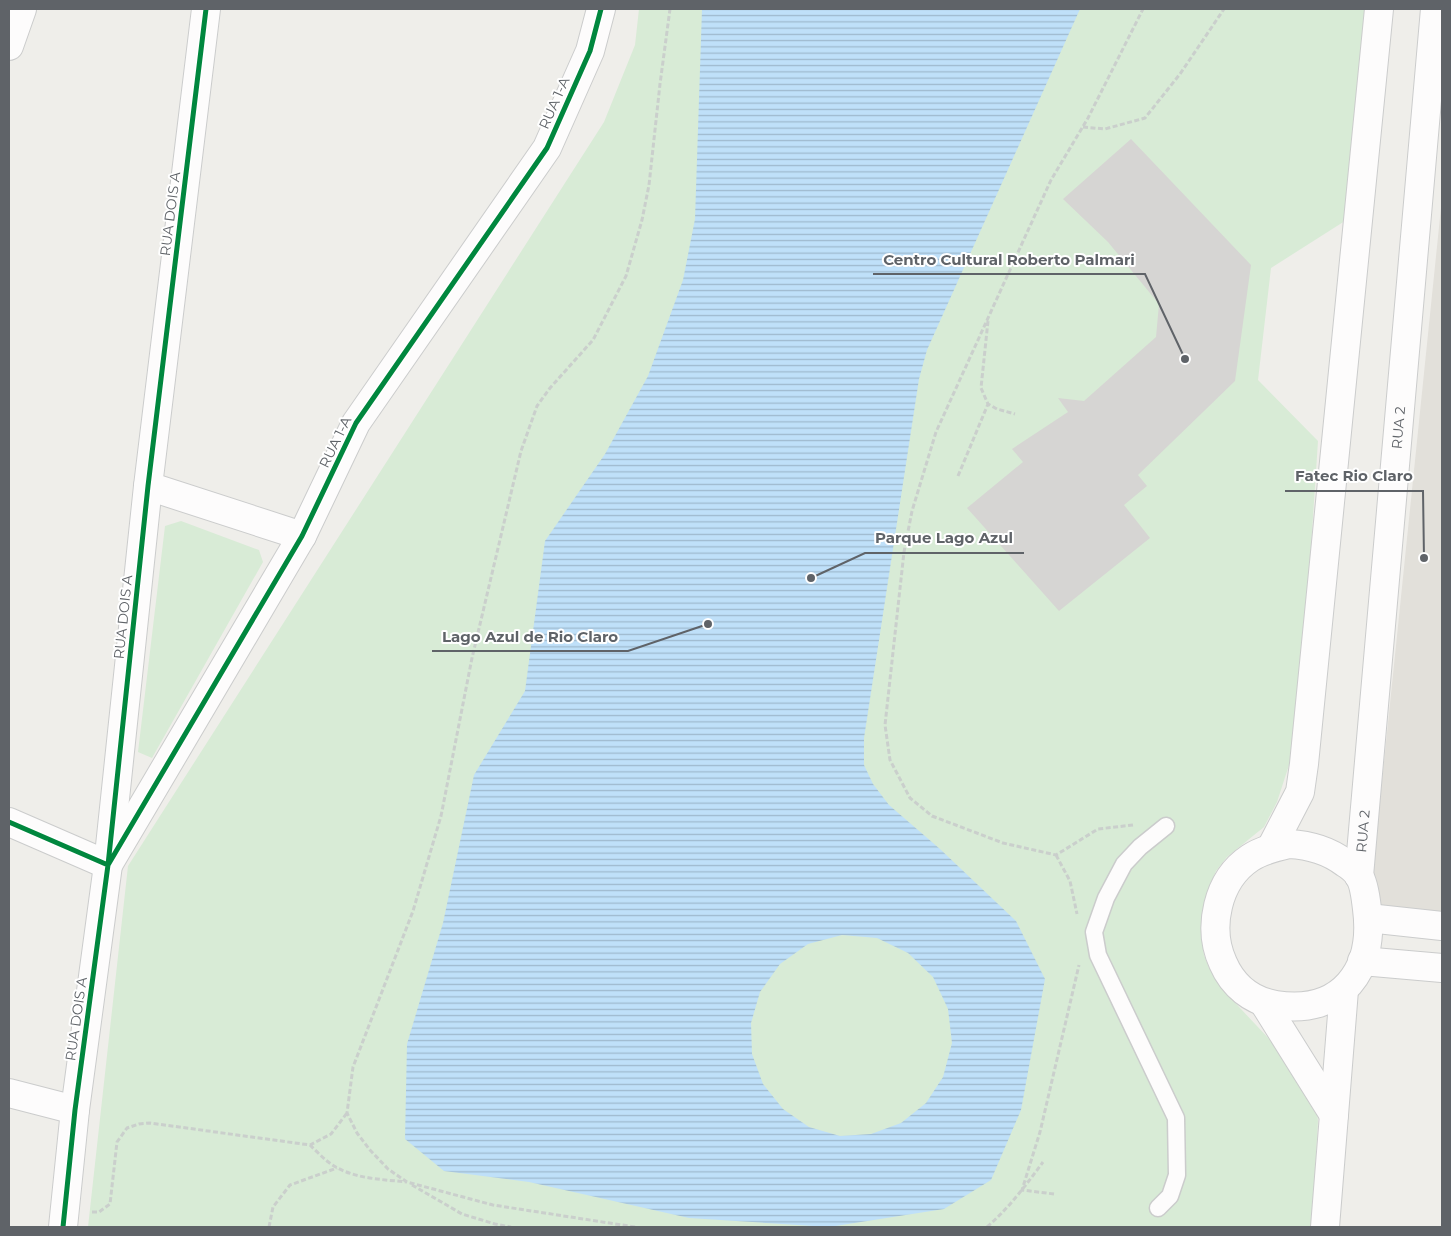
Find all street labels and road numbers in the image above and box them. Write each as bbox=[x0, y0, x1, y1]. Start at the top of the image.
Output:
street label: RUA 1-A bbox=[535, 73, 574, 132]
street label: RUA DOIS A bbox=[156, 170, 184, 257]
street label: RUA 2 bbox=[1387, 406, 1409, 450]
street label: RUA 1-A bbox=[315, 413, 356, 471]
street label: RUA DOIS A bbox=[110, 573, 136, 660]
street label: RUA 2 bbox=[1352, 809, 1374, 853]
street label: RUA DOIS A bbox=[61, 975, 91, 1062]

